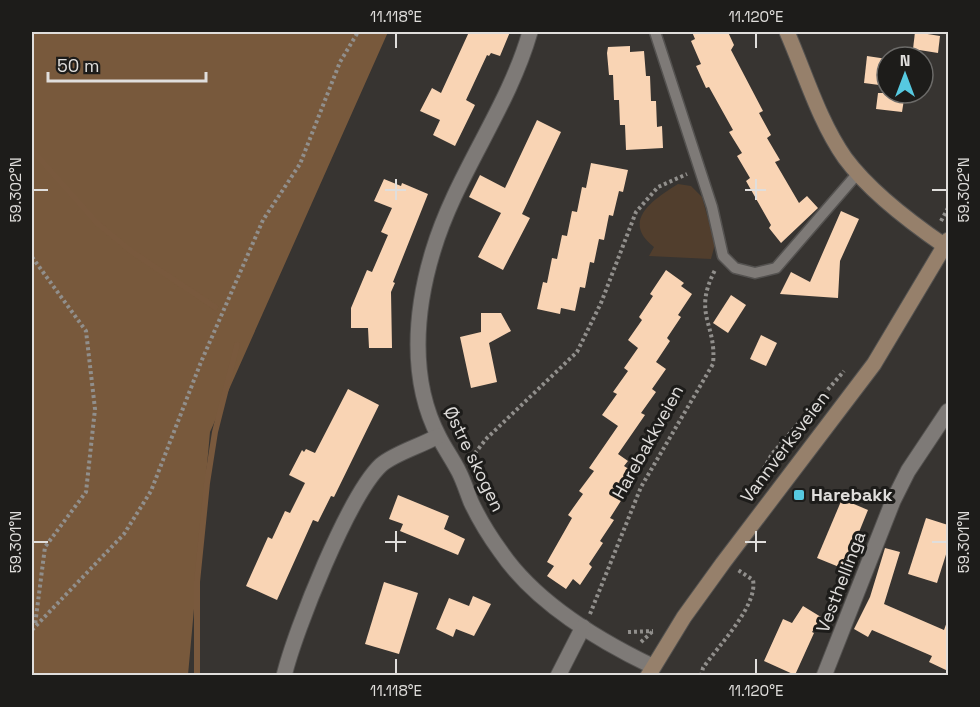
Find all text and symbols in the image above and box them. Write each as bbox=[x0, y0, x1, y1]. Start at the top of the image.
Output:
text: 11.118°E bbox=[370, 7, 422, 26]
text: 11.120°E bbox=[729, 7, 783, 26]
scale bar bbox=[48, 45, 206, 83]
north arrow bbox=[875, 45, 935, 105]
text: N bbox=[900, 50, 910, 71]
text: 50 m bbox=[57, 54, 99, 77]
text: 59.302°N bbox=[6, 157, 25, 223]
text: 59.302°N bbox=[954, 157, 973, 223]
street label: Harebakkveien bbox=[607, 381, 688, 503]
street label: Vannverksveien bbox=[735, 386, 834, 507]
street label: Østre skogen bbox=[439, 402, 510, 515]
place label: Harebakk bbox=[811, 483, 893, 506]
marker: Harebakk bbox=[792, 488, 806, 502]
text: 59.301°N bbox=[6, 511, 25, 573]
text: 59.301°N bbox=[954, 511, 973, 573]
street label: Vesthellinga bbox=[811, 528, 870, 636]
text: 11.118°E bbox=[370, 681, 422, 700]
text: 11.120°E bbox=[729, 681, 783, 700]

